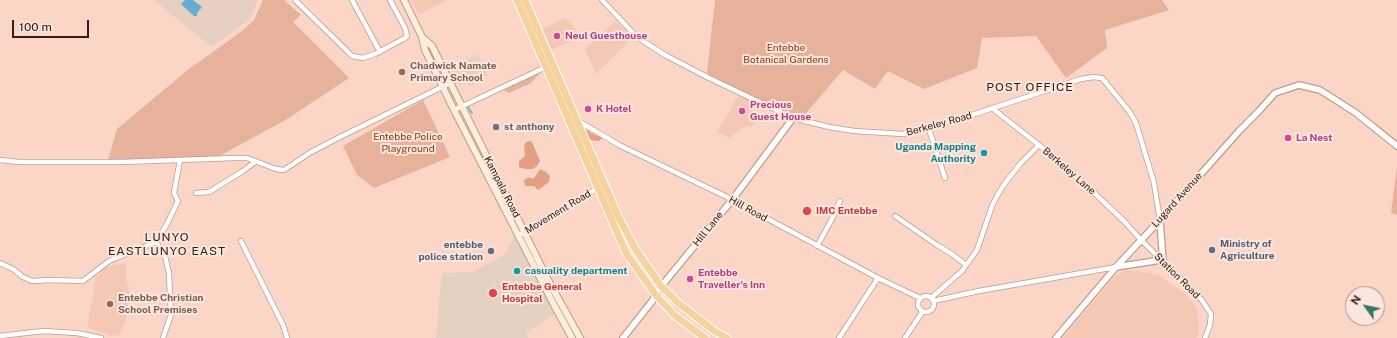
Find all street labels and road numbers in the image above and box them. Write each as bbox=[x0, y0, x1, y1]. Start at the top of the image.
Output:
street label: Berkeley Road bbox=[905, 110, 973, 138]
street label: Berkeley Lane bbox=[1040, 145, 1098, 197]
street label: Kampala Road bbox=[481, 154, 523, 220]
street label: Lugard Avenue bbox=[1149, 170, 1205, 230]
street label: Movement Road bbox=[523, 188, 593, 236]
street label: Hill Road bbox=[727, 194, 769, 224]
street label: Hill Lane bbox=[690, 209, 726, 249]
street label: Station Road bbox=[1152, 251, 1202, 301]

